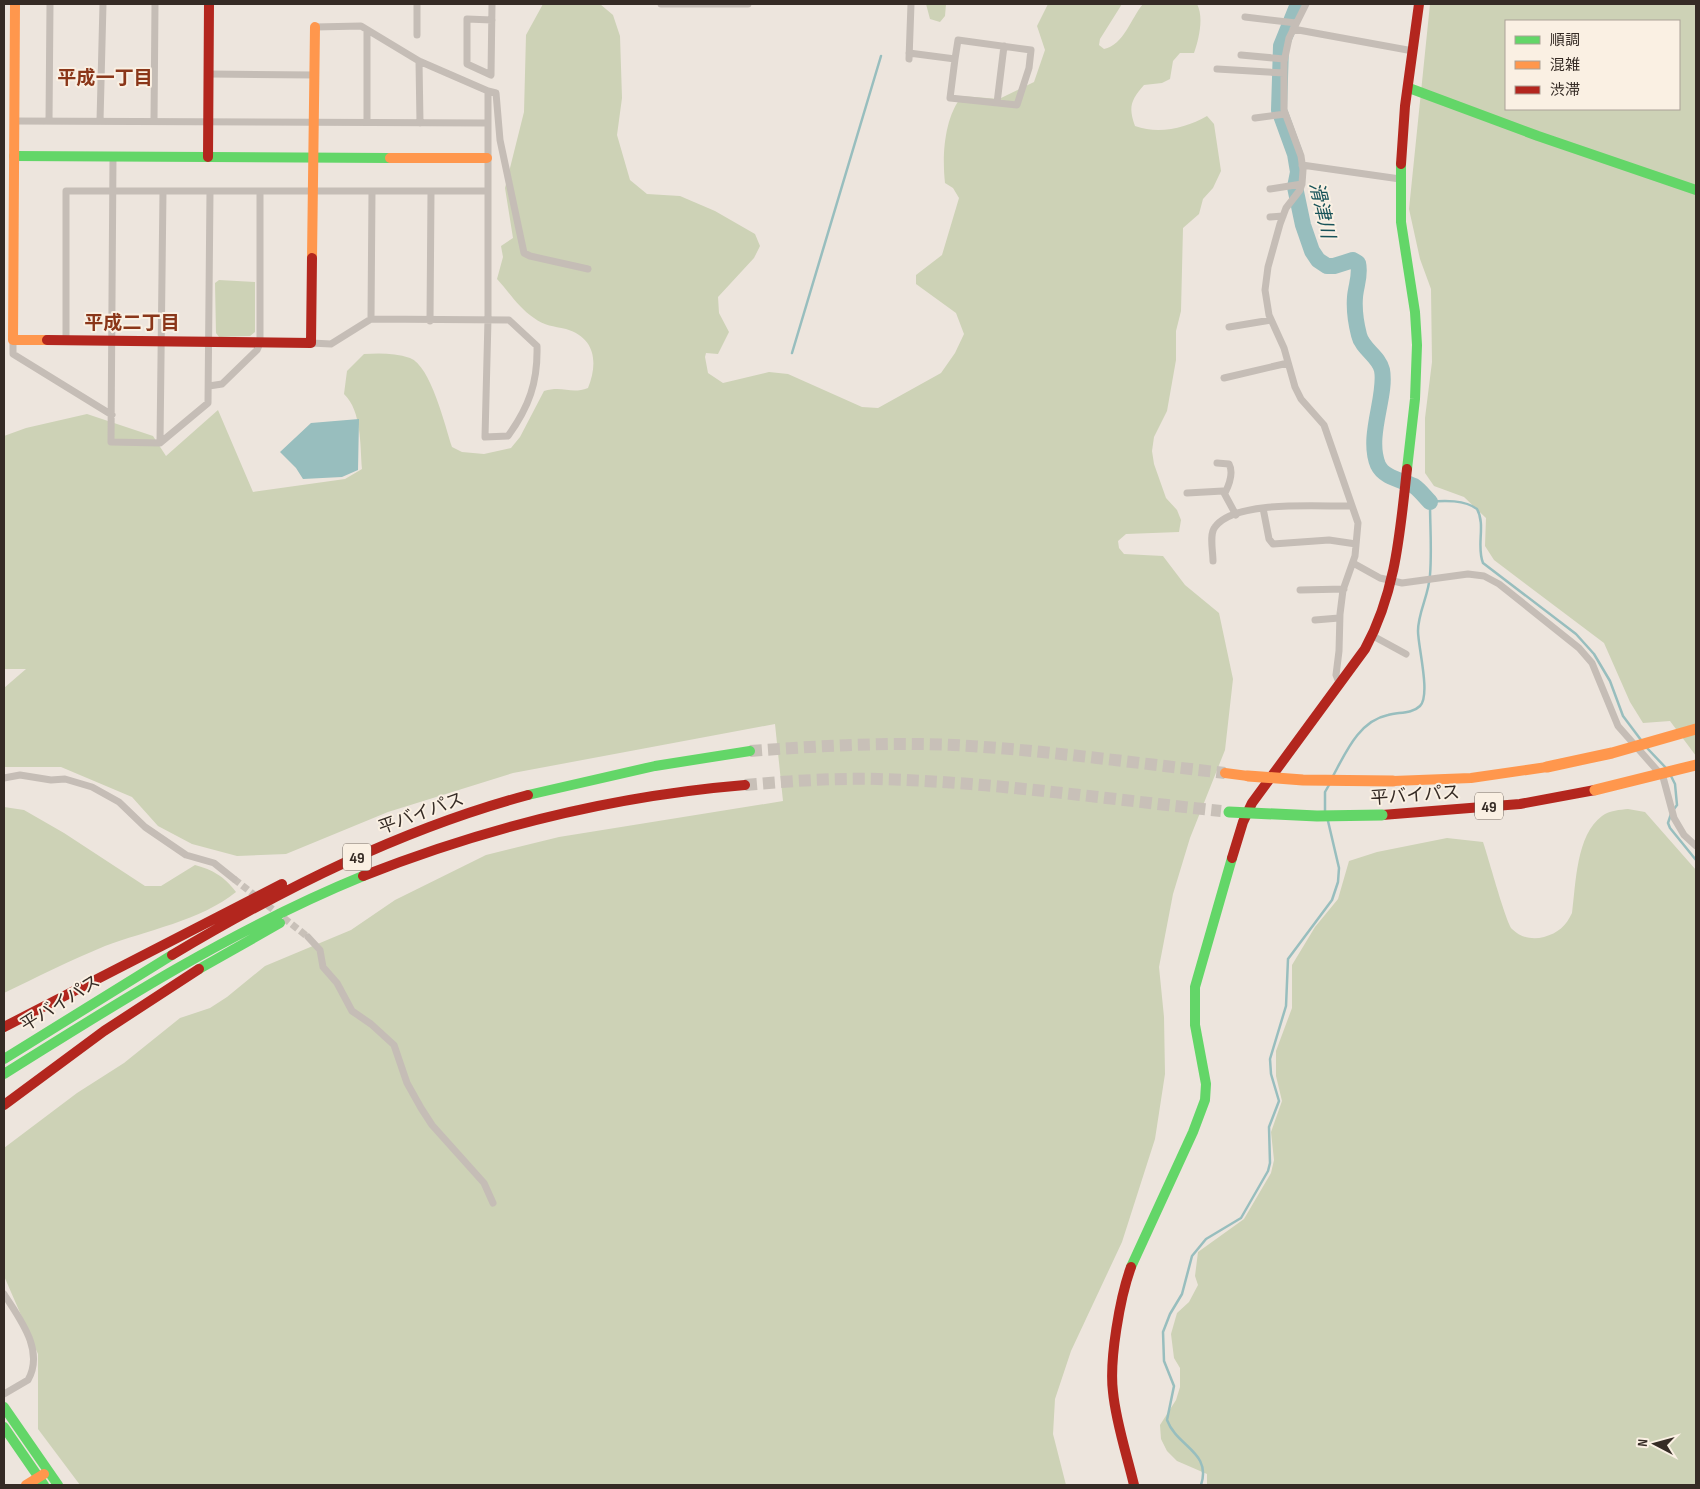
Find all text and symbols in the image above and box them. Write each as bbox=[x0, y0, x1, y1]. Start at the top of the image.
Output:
legend bbox=[1505, 20, 1680, 110]
text: 順調 bbox=[1550, 31, 1580, 50]
text: 混雑 bbox=[1550, 56, 1580, 75]
district label: 平成一丁目 bbox=[57, 67, 153, 90]
text: 渋滞 bbox=[1550, 81, 1580, 100]
water label: 滑津川 bbox=[1304, 180, 1340, 243]
district label: 平成二丁目 bbox=[84, 312, 180, 335]
street label: 平バイパス bbox=[1370, 782, 1460, 809]
street label: 平バイパス bbox=[375, 788, 467, 839]
road number: 49 bbox=[1475, 792, 1503, 819]
road number: 49 bbox=[343, 844, 371, 870]
street label: 平バイパス bbox=[17, 971, 104, 1036]
north arrow bbox=[1630, 1419, 1680, 1469]
text: N bbox=[1634, 1438, 1651, 1447]

